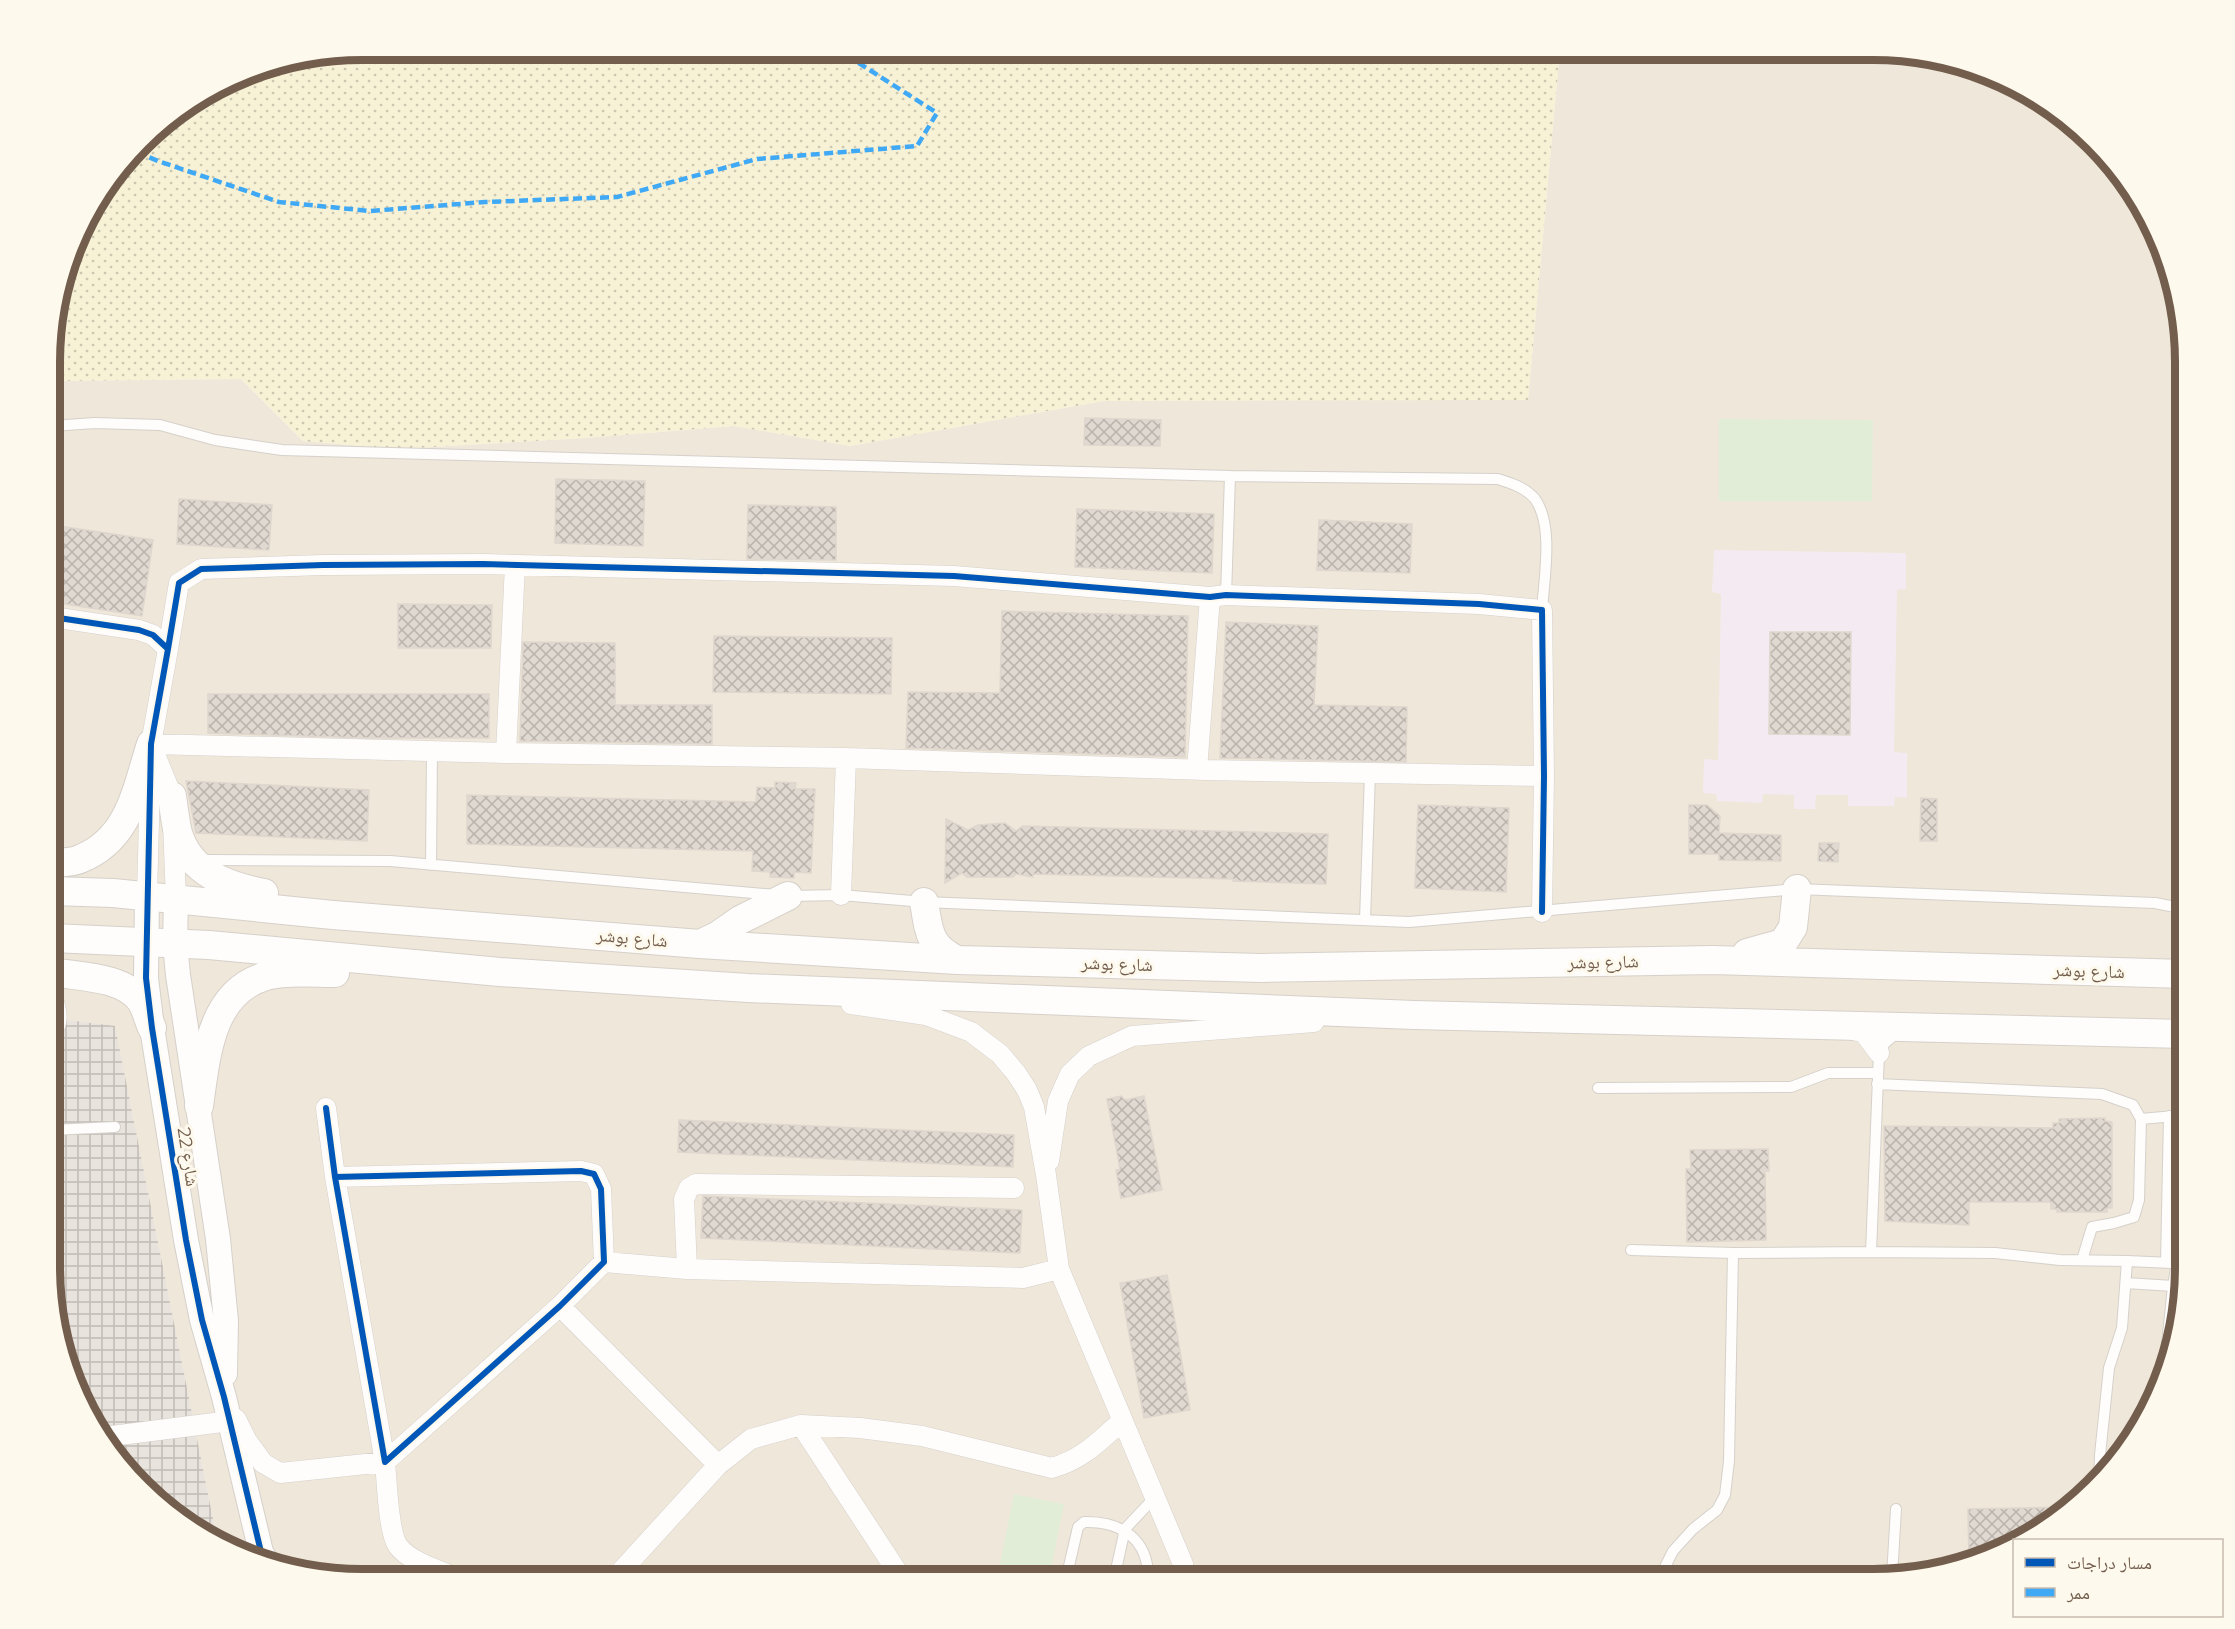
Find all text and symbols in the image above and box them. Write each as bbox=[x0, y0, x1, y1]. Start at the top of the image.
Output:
street label: شارع بوشر bbox=[594, 924, 669, 952]
street label: شارع بوشر bbox=[1566, 950, 1639, 974]
street label: شارع بوشر bbox=[1080, 952, 1153, 976]
street label: شارع بوشر bbox=[2052, 959, 2125, 983]
street label: شارع 22 bbox=[172, 1126, 204, 1188]
legend bbox=[2013, 1539, 2223, 1617]
text: مسار دراجات bbox=[2067, 1552, 2152, 1574]
text: ممر bbox=[2066, 1582, 2090, 1604]

